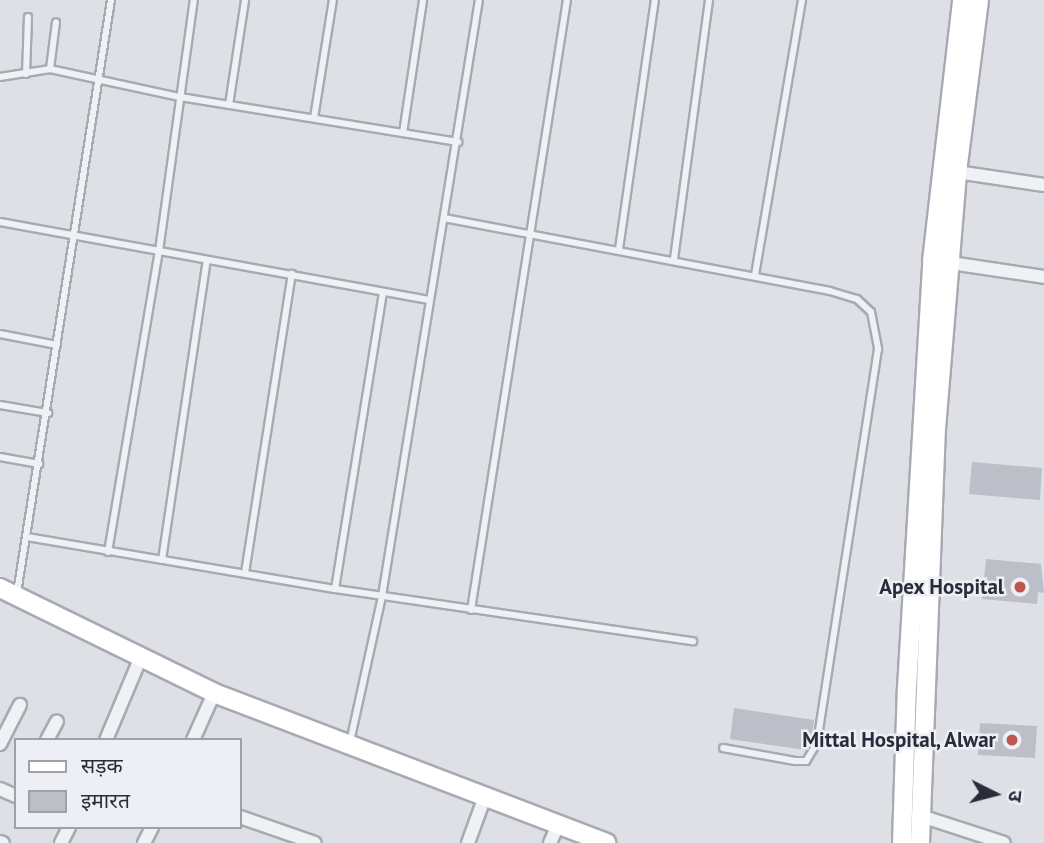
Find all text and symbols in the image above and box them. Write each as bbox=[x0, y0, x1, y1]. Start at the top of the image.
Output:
place label: Apex Hospital bbox=[879, 574, 1004, 600]
marker: Apex Hospital bbox=[1010, 577, 1030, 597]
place label: Mittal Hospital, Alwar bbox=[800, 727, 996, 753]
marker: Mittal Hospital, Alwar bbox=[1002, 730, 1022, 750]
legend bbox=[14, 738, 242, 829]
text: सड़क bbox=[81, 752, 123, 779]
north arrow bbox=[960, 759, 1030, 829]
text: इमारत bbox=[81, 787, 130, 814]
text: उ bbox=[1003, 789, 1028, 803]

